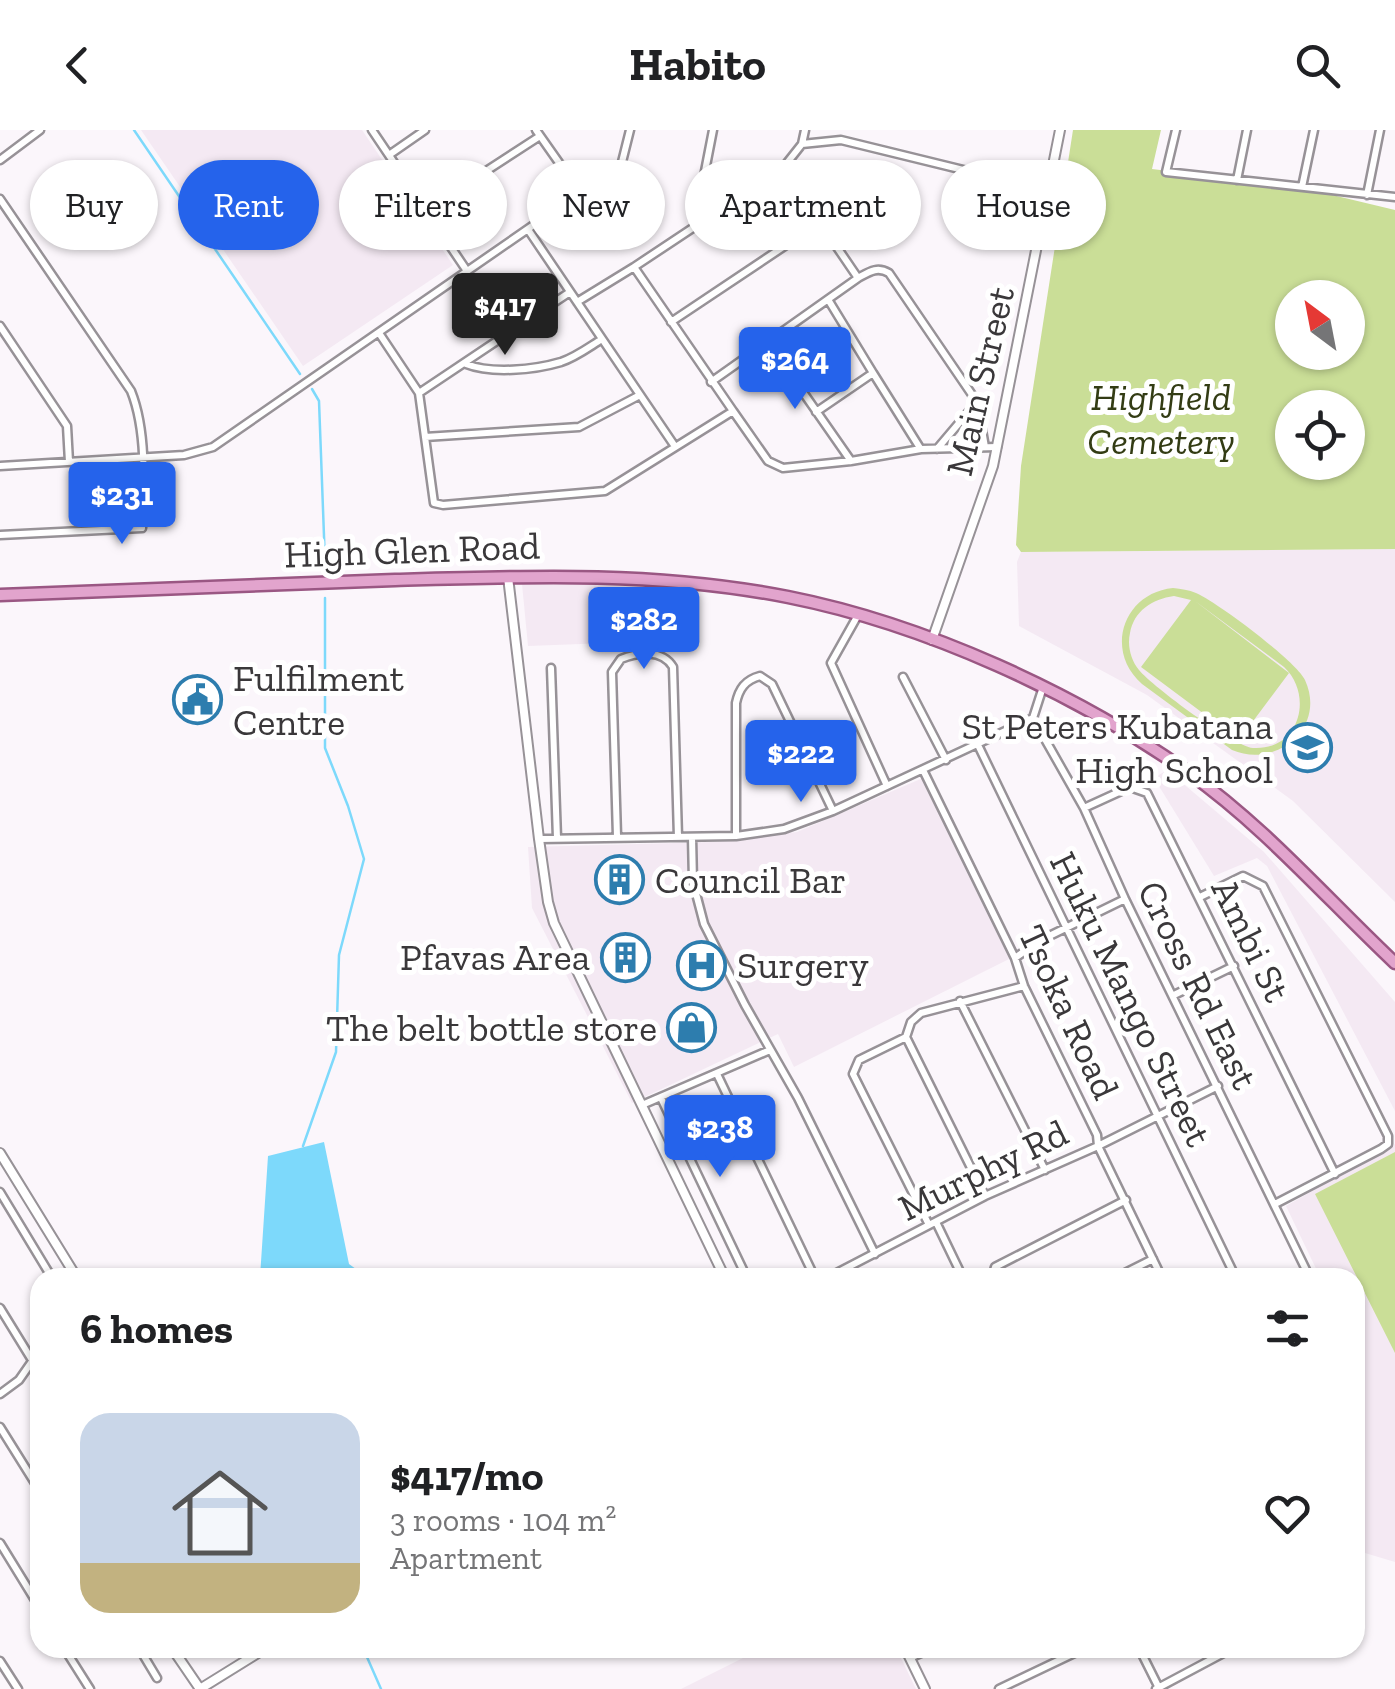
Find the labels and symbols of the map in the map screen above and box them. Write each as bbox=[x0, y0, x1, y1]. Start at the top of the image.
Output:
pin: $417 bbox=[446, 273, 564, 358]
north arrow bbox=[1275, 280, 1365, 370]
street label: Main Street bbox=[936, 282, 1024, 480]
pin: $264 bbox=[736, 327, 854, 412]
park label: Highfield Cemetery bbox=[1087, 374, 1235, 464]
pin: $231 bbox=[63, 462, 181, 547]
street label: High Glen Road bbox=[283, 523, 541, 577]
pin: $282 bbox=[585, 587, 703, 672]
place label: Fulfilment Centre bbox=[233, 655, 404, 745]
public building icon: Fulfilment Centre bbox=[172, 674, 224, 726]
place label: St Peters Kubatana High School bbox=[961, 703, 1273, 793]
pin: $222 bbox=[742, 720, 860, 805]
school or university icon: St Peters Kubatana High School bbox=[1282, 722, 1334, 774]
street label: Huku Mango Street bbox=[1040, 845, 1222, 1153]
building icon: Council Bar bbox=[594, 854, 646, 906]
place label: Council Bar bbox=[655, 857, 846, 903]
street label: Ambi St bbox=[1202, 871, 1300, 1009]
street label: Cross Rd East bbox=[1128, 873, 1268, 1097]
street label: Tsoka Road bbox=[1009, 918, 1129, 1106]
building icon: Pfavas Area bbox=[599, 931, 651, 983]
place label: Pfavas Area bbox=[400, 934, 590, 980]
hospital icon: Surgery bbox=[676, 939, 728, 991]
place label: Surgery bbox=[737, 942, 869, 988]
shop icon: The belt bottle store bbox=[666, 1002, 718, 1054]
place label: The belt bottle store bbox=[326, 1005, 657, 1051]
pin: $238 bbox=[661, 1095, 779, 1180]
street label: Murphy Rd bbox=[891, 1109, 1075, 1231]

